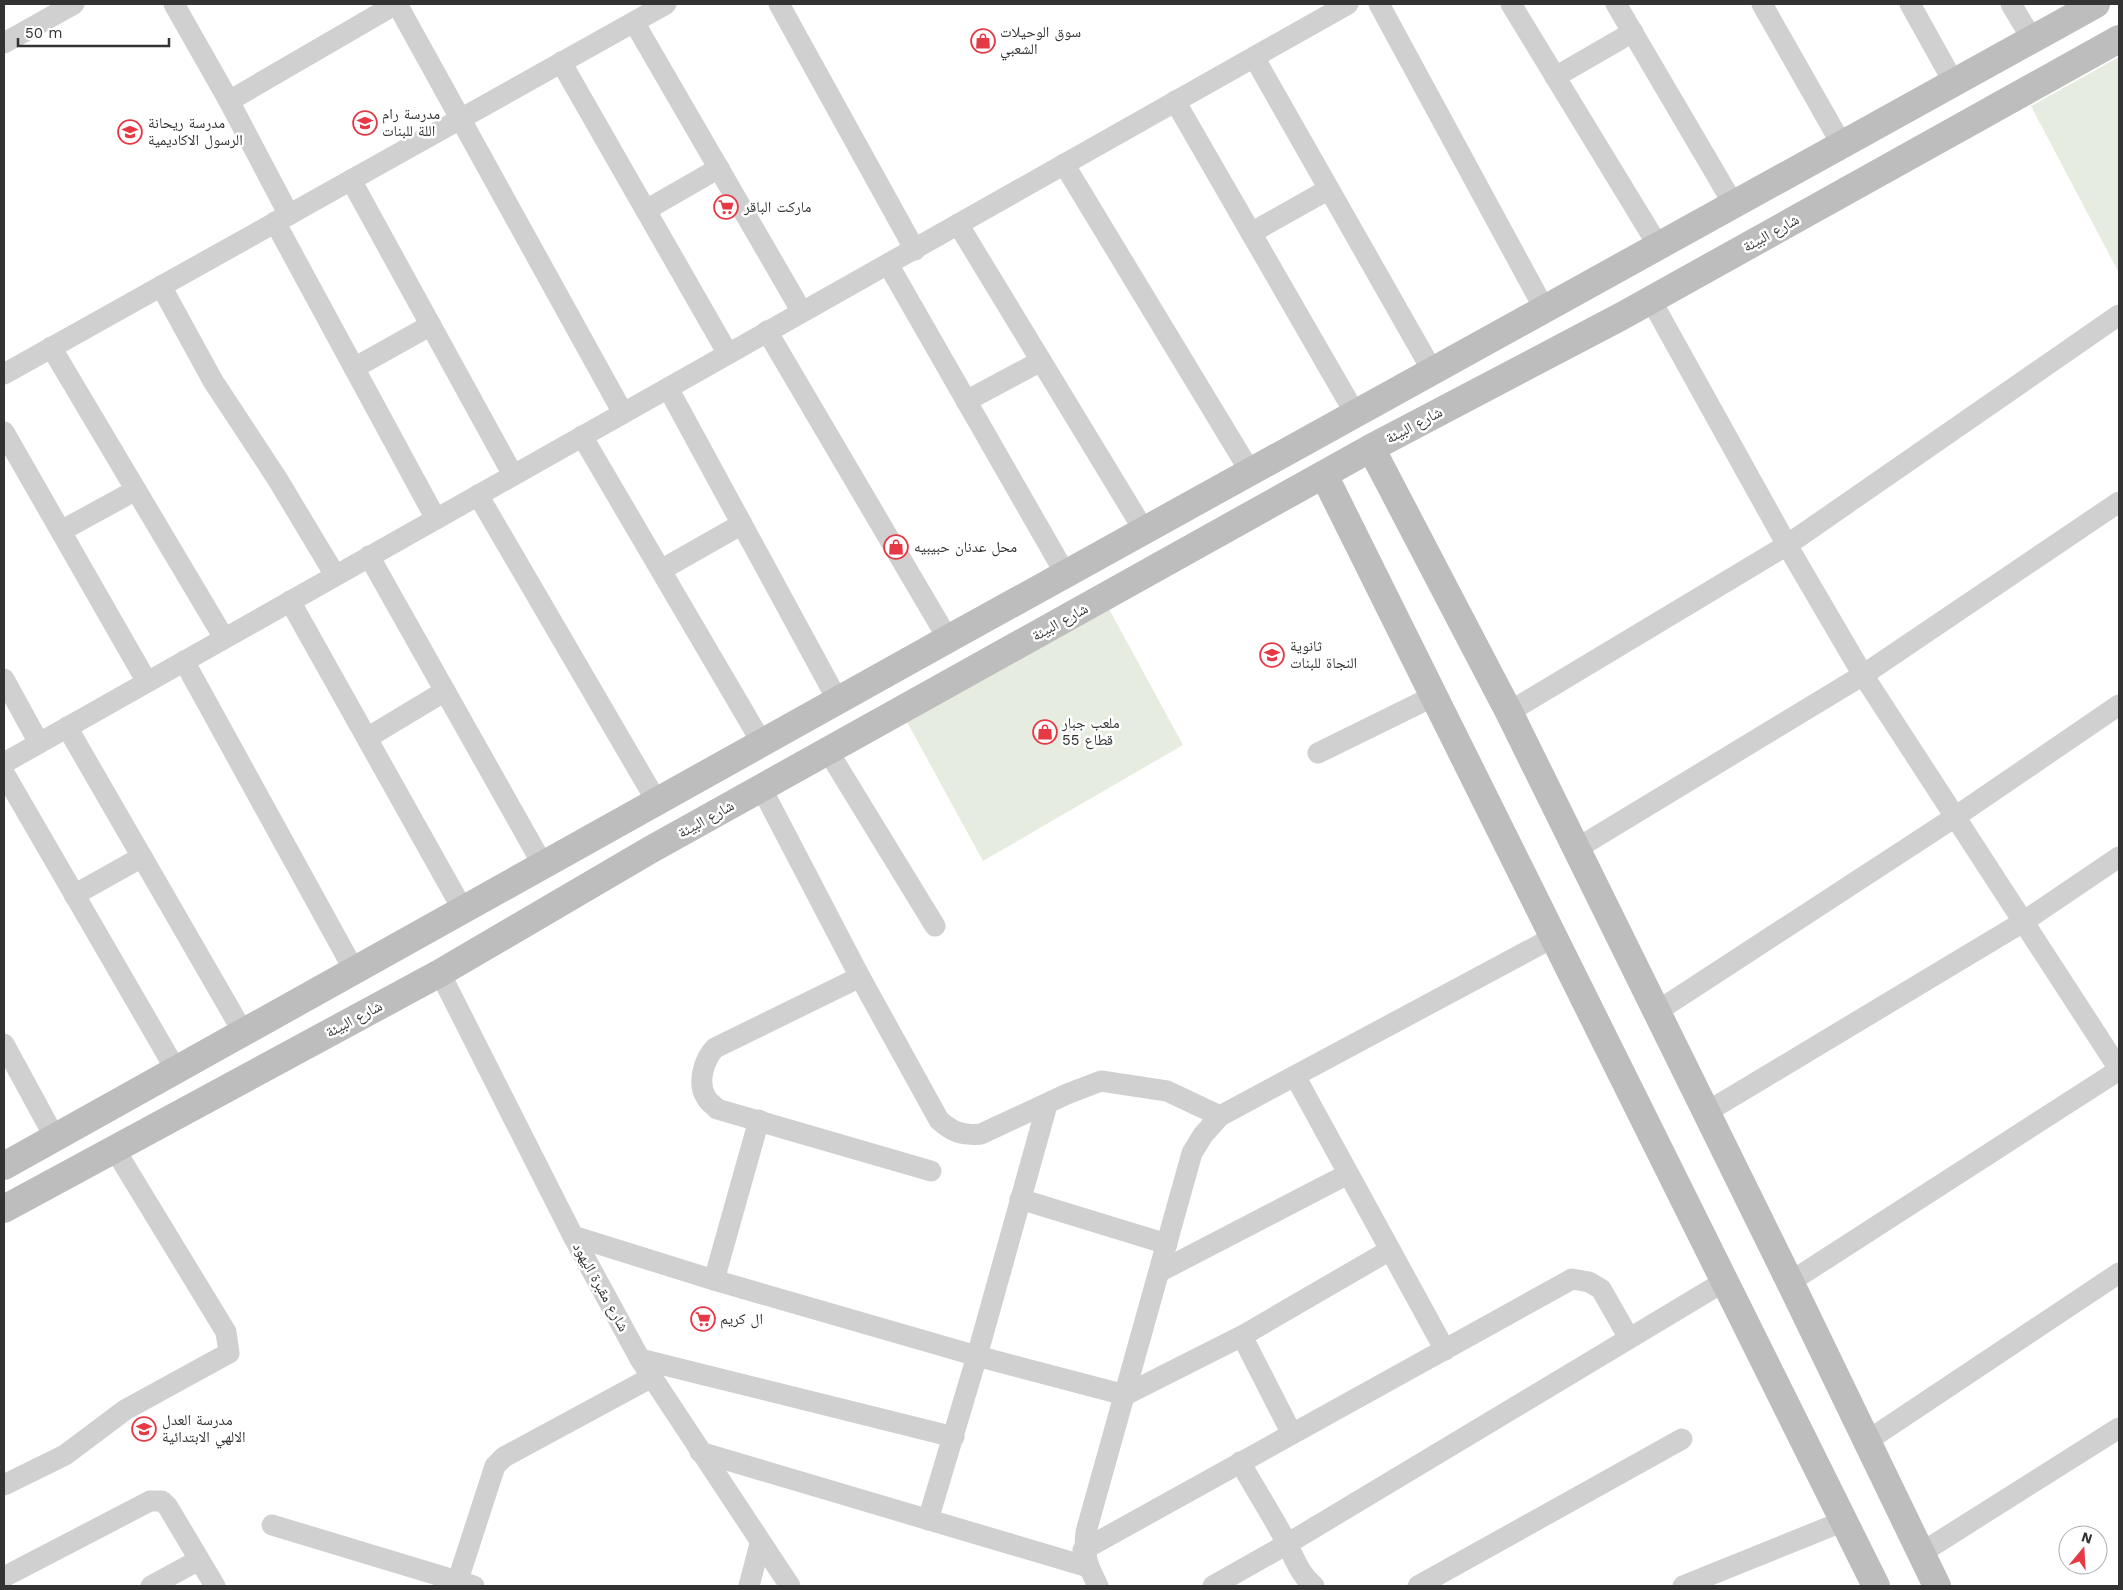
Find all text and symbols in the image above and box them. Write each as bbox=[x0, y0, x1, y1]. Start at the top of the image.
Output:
scale bar bbox=[18, 15, 169, 47]
place label: سوق الوحيلات الشعبي bbox=[1000, 23, 1081, 61]
text: 50 m bbox=[25, 24, 62, 42]
shop icon: سوق الوحيلات الشعبي bbox=[970, 28, 996, 54]
place label: مدرسة رام اللة للبنات bbox=[382, 105, 440, 140]
school or university icon: مدرسة رام اللة للبنات bbox=[352, 110, 378, 136]
place label: مدرسة ريحانة الرسول الاكاديمية bbox=[148, 114, 243, 150]
school or university icon: مدرسة ريحانة الرسول الاكاديمية bbox=[117, 119, 143, 145]
supermarket icon: ماركت الباقر bbox=[713, 194, 739, 220]
place label: ماركت الباقر bbox=[743, 198, 811, 216]
street label: شارع البيئة bbox=[1740, 210, 1803, 257]
street label: شارع البيئة bbox=[1383, 403, 1446, 448]
shop icon: محل عدنان حبيبيه bbox=[883, 534, 909, 560]
place label: محل عدنان حبيبيه bbox=[914, 538, 1017, 557]
street label: شارع البيئة bbox=[1029, 599, 1092, 646]
place label: ثانوية النجاة للبنات bbox=[1290, 637, 1357, 672]
school or university icon: ثانوية النجاة للبنات bbox=[1259, 642, 1285, 668]
place label: ملعب جبار قطاع 55 bbox=[1061, 714, 1120, 750]
shop icon: ملعب جبار قطاع 55 bbox=[1032, 719, 1058, 745]
street label: شارع البيئة bbox=[675, 796, 738, 843]
street label: شارع البيئة bbox=[323, 997, 386, 1042]
street label: شارع مقبرة اليهود bbox=[568, 1239, 633, 1335]
supermarket icon: ال كريم bbox=[690, 1306, 716, 1332]
place label: ال كريم bbox=[720, 1310, 763, 1329]
place label: مدرسة العدل الالهي الابتدائية bbox=[162, 1411, 246, 1449]
school or university icon: مدرسة العدل الالهي الابتدائية bbox=[131, 1416, 157, 1442]
north arrow bbox=[2058, 1525, 2108, 1575]
text: N bbox=[2080, 1528, 2094, 1547]

